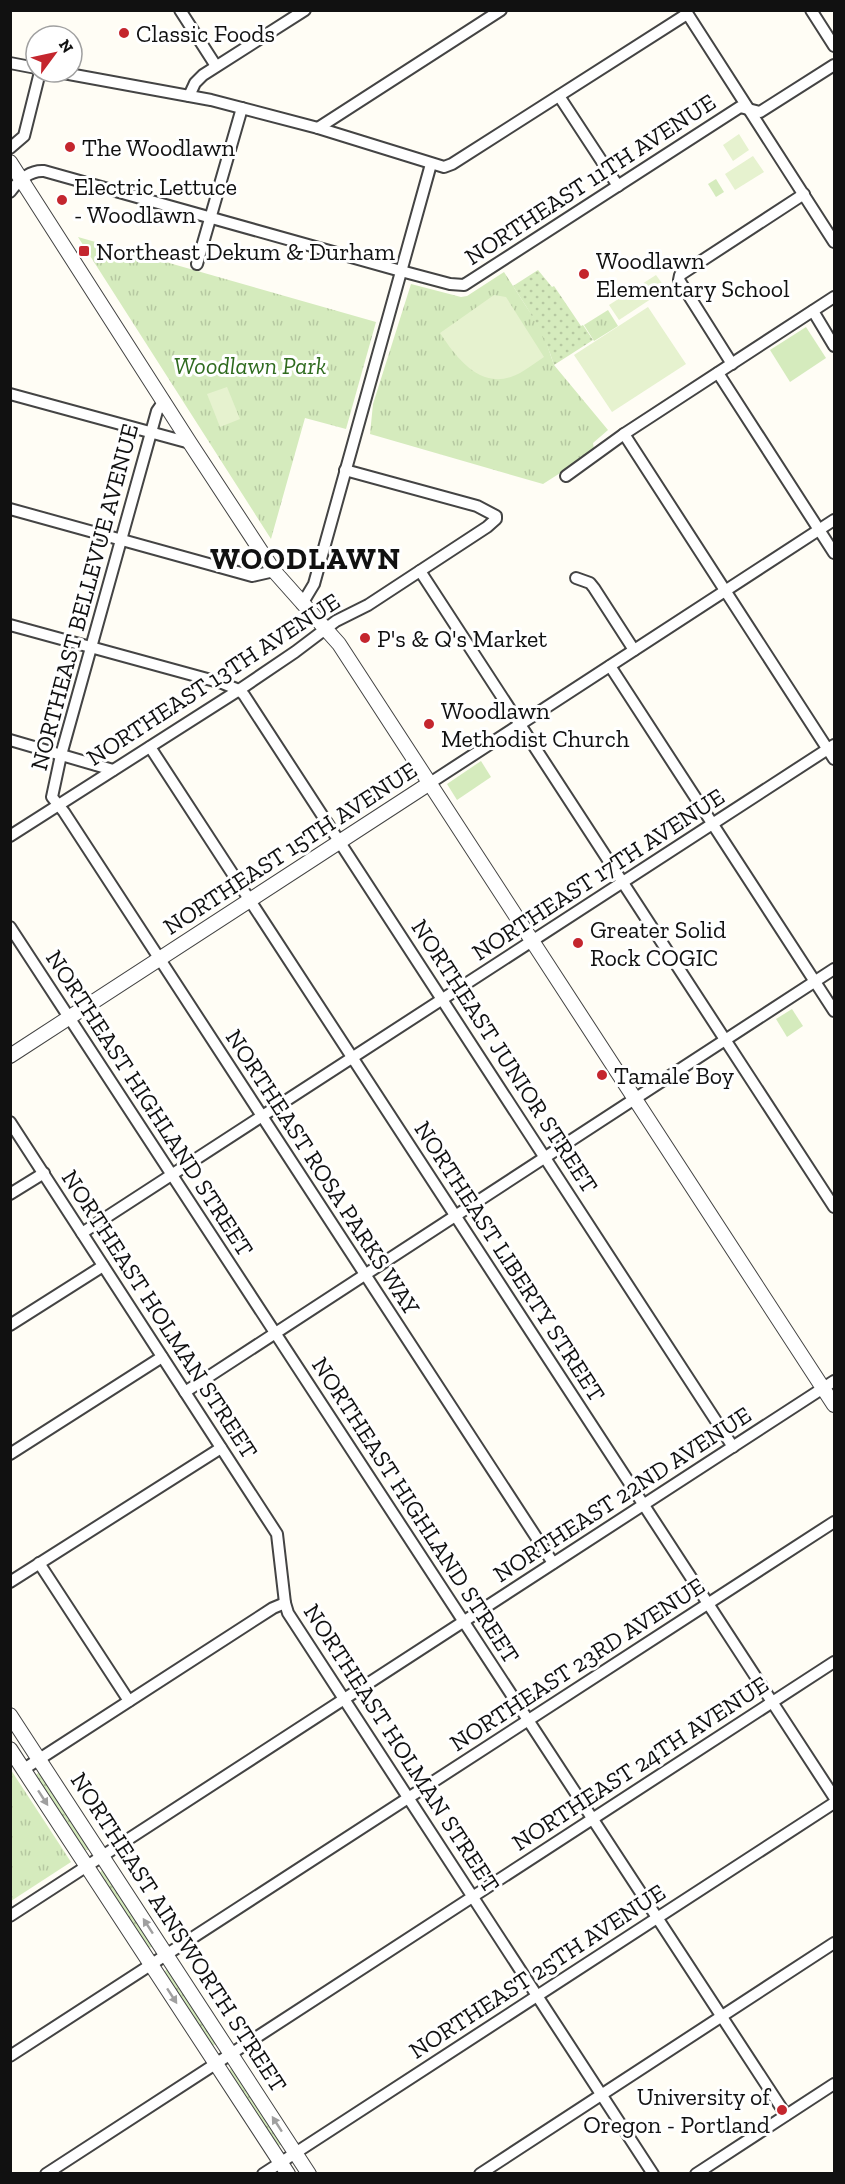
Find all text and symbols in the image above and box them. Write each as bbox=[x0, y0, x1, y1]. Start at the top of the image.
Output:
place label: Classic Foods bbox=[136, 19, 275, 48]
north arrow bbox=[24, 24, 84, 84]
marker: Classic Foods bbox=[117, 26, 131, 40]
text: N bbox=[55, 36, 77, 56]
street label: NORTHEAST 11TH AVENUE bbox=[459, 87, 721, 271]
place label: The Woodlawn bbox=[82, 133, 235, 162]
marker: The Woodlawn bbox=[63, 140, 77, 154]
place label: Electric Lettuce - Woodlawn bbox=[74, 172, 237, 229]
marker: Electric Lettuce - Woodlawn bbox=[55, 193, 69, 207]
place label: Northeast Dekum & Durham bbox=[96, 237, 395, 266]
marker: Northeast Dekum & Durham bbox=[77, 244, 91, 258]
place label: Woodlawn Elementary School bbox=[596, 246, 790, 303]
marker: Woodlawn Elementary School bbox=[577, 267, 591, 281]
park label: Woodlawn Park bbox=[174, 351, 327, 380]
street label: NORTHEAST BELLEVUE AVENUE bbox=[24, 420, 144, 774]
district label: WOODLAWN bbox=[210, 541, 402, 577]
street label: NORTHEAST 13TH AVENUE bbox=[81, 586, 345, 772]
place label: P's & Q's Market bbox=[377, 624, 547, 653]
marker: P's & Q's Market bbox=[358, 631, 372, 645]
place label: Woodlawn Methodist Church bbox=[441, 696, 630, 753]
marker: Woodlawn Methodist Church bbox=[422, 717, 436, 731]
street label: NORTHEAST 15TH AVENUE bbox=[158, 755, 422, 941]
street label: NORTHEAST 17TH AVENUE bbox=[466, 781, 730, 967]
street label: NORTHEAST JUNIOR STREET bbox=[406, 914, 605, 1198]
place label: Greater Solid Rock COGIC bbox=[590, 915, 726, 972]
marker: Greater Solid Rock COGIC bbox=[571, 936, 585, 950]
street label: NORTHEAST HIGHLAND STREET bbox=[40, 944, 260, 1262]
street label: NORTHEAST ROSA PARKS WAY bbox=[220, 1024, 426, 1320]
place label: Tamale Boy bbox=[614, 1061, 735, 1090]
marker: Tamale Boy bbox=[595, 1068, 609, 1082]
street label: NORTHEAST LIBERTY STREET bbox=[408, 1115, 612, 1407]
street label: NORTHEAST HOLMAN STREET bbox=[56, 1164, 264, 1464]
street label: NORTHEAST HIGHLAND STREET bbox=[306, 1351, 526, 1669]
street label: NORTHEAST 22ND AVENUE bbox=[488, 1400, 756, 1588]
street label: NORTHEAST 23RD AVENUE bbox=[444, 1571, 710, 1757]
street label: NORTHEAST HOLMAN STREET bbox=[298, 1598, 506, 1898]
street label: NORTHEAST 24TH AVENUE bbox=[506, 1669, 774, 1857]
street label: NORTHEAST AINSWORTH STREET bbox=[65, 1767, 293, 2097]
one-way arrow bbox=[37, 1789, 48, 1806]
street label: NORTHEAST 25TH AVENUE bbox=[403, 1877, 671, 2065]
one-way arrow bbox=[143, 1918, 154, 1934]
one-way arrow bbox=[166, 1988, 177, 2004]
place label: University of Oregon - Portland bbox=[583, 2082, 772, 2139]
marker: University of Oregon - Portland bbox=[775, 2103, 789, 2117]
one-way arrow bbox=[272, 2116, 283, 2133]

